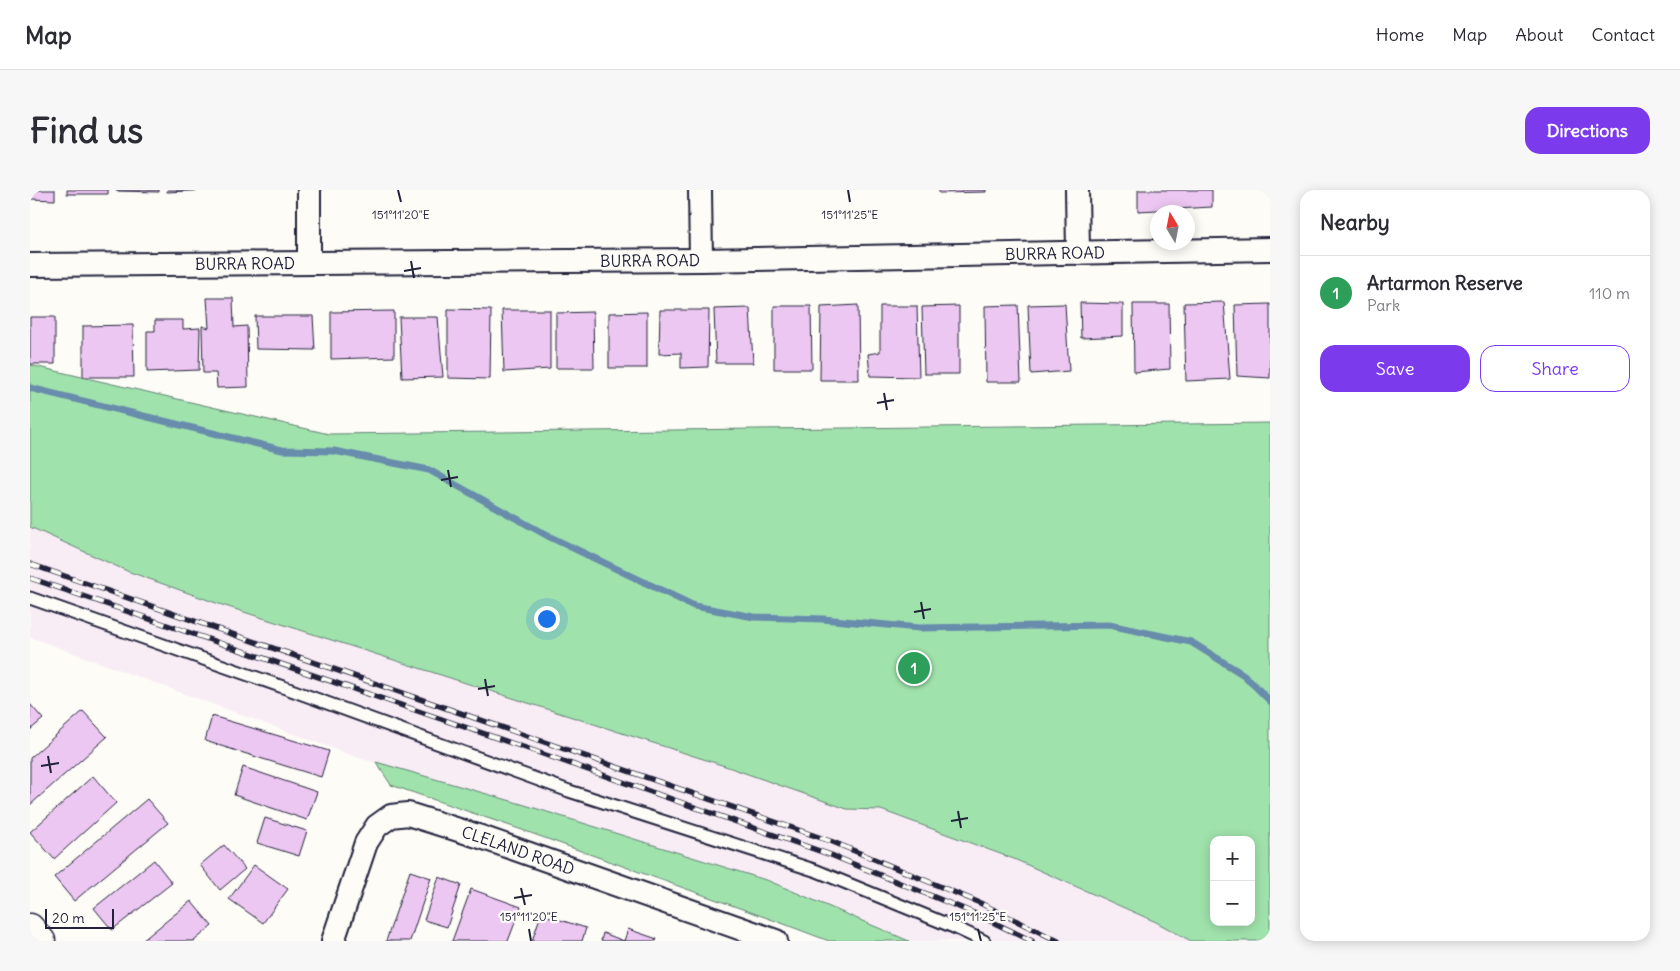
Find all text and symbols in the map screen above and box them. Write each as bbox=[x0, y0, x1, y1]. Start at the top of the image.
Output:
text: Map bbox=[25, 20, 72, 50]
text: Home bbox=[1376, 23, 1424, 46]
text: Map bbox=[1452, 23, 1487, 46]
text: About bbox=[1515, 23, 1563, 46]
text: Contact bbox=[1591, 23, 1655, 46]
button: Directions bbox=[1525, 107, 1650, 154]
text: Find us bbox=[30, 108, 143, 152]
north arrow bbox=[1150, 205, 1195, 250]
text: 151°11'20"E bbox=[372, 207, 430, 222]
text: 151°11'25"E bbox=[822, 207, 878, 222]
text: Nearby bbox=[1320, 209, 1390, 236]
street label: BURRA ROAD bbox=[1005, 242, 1105, 264]
street label: BURRA ROAD bbox=[600, 250, 700, 271]
street label: BURRA ROAD bbox=[195, 253, 295, 274]
text: Artarmon Reserve bbox=[1367, 271, 1523, 295]
text: 1 bbox=[1333, 283, 1339, 303]
text: 110 m bbox=[1589, 283, 1630, 303]
text: Park bbox=[1367, 295, 1400, 315]
button: Save bbox=[1320, 345, 1470, 392]
button: Share bbox=[1480, 345, 1630, 392]
your location bbox=[534, 606, 560, 632]
pin: 1 bbox=[898, 649, 930, 687]
street label: CLELAND ROAD bbox=[459, 822, 577, 879]
map controls bbox=[1210, 836, 1255, 926]
button: + bbox=[1210, 836, 1255, 881]
button: − bbox=[1210, 881, 1255, 926]
scale bar bbox=[45, 906, 114, 929]
text: 20 m bbox=[52, 909, 85, 927]
text: 151°11'20"E bbox=[500, 909, 558, 924]
text: 151°11'25"E bbox=[950, 909, 1006, 924]

